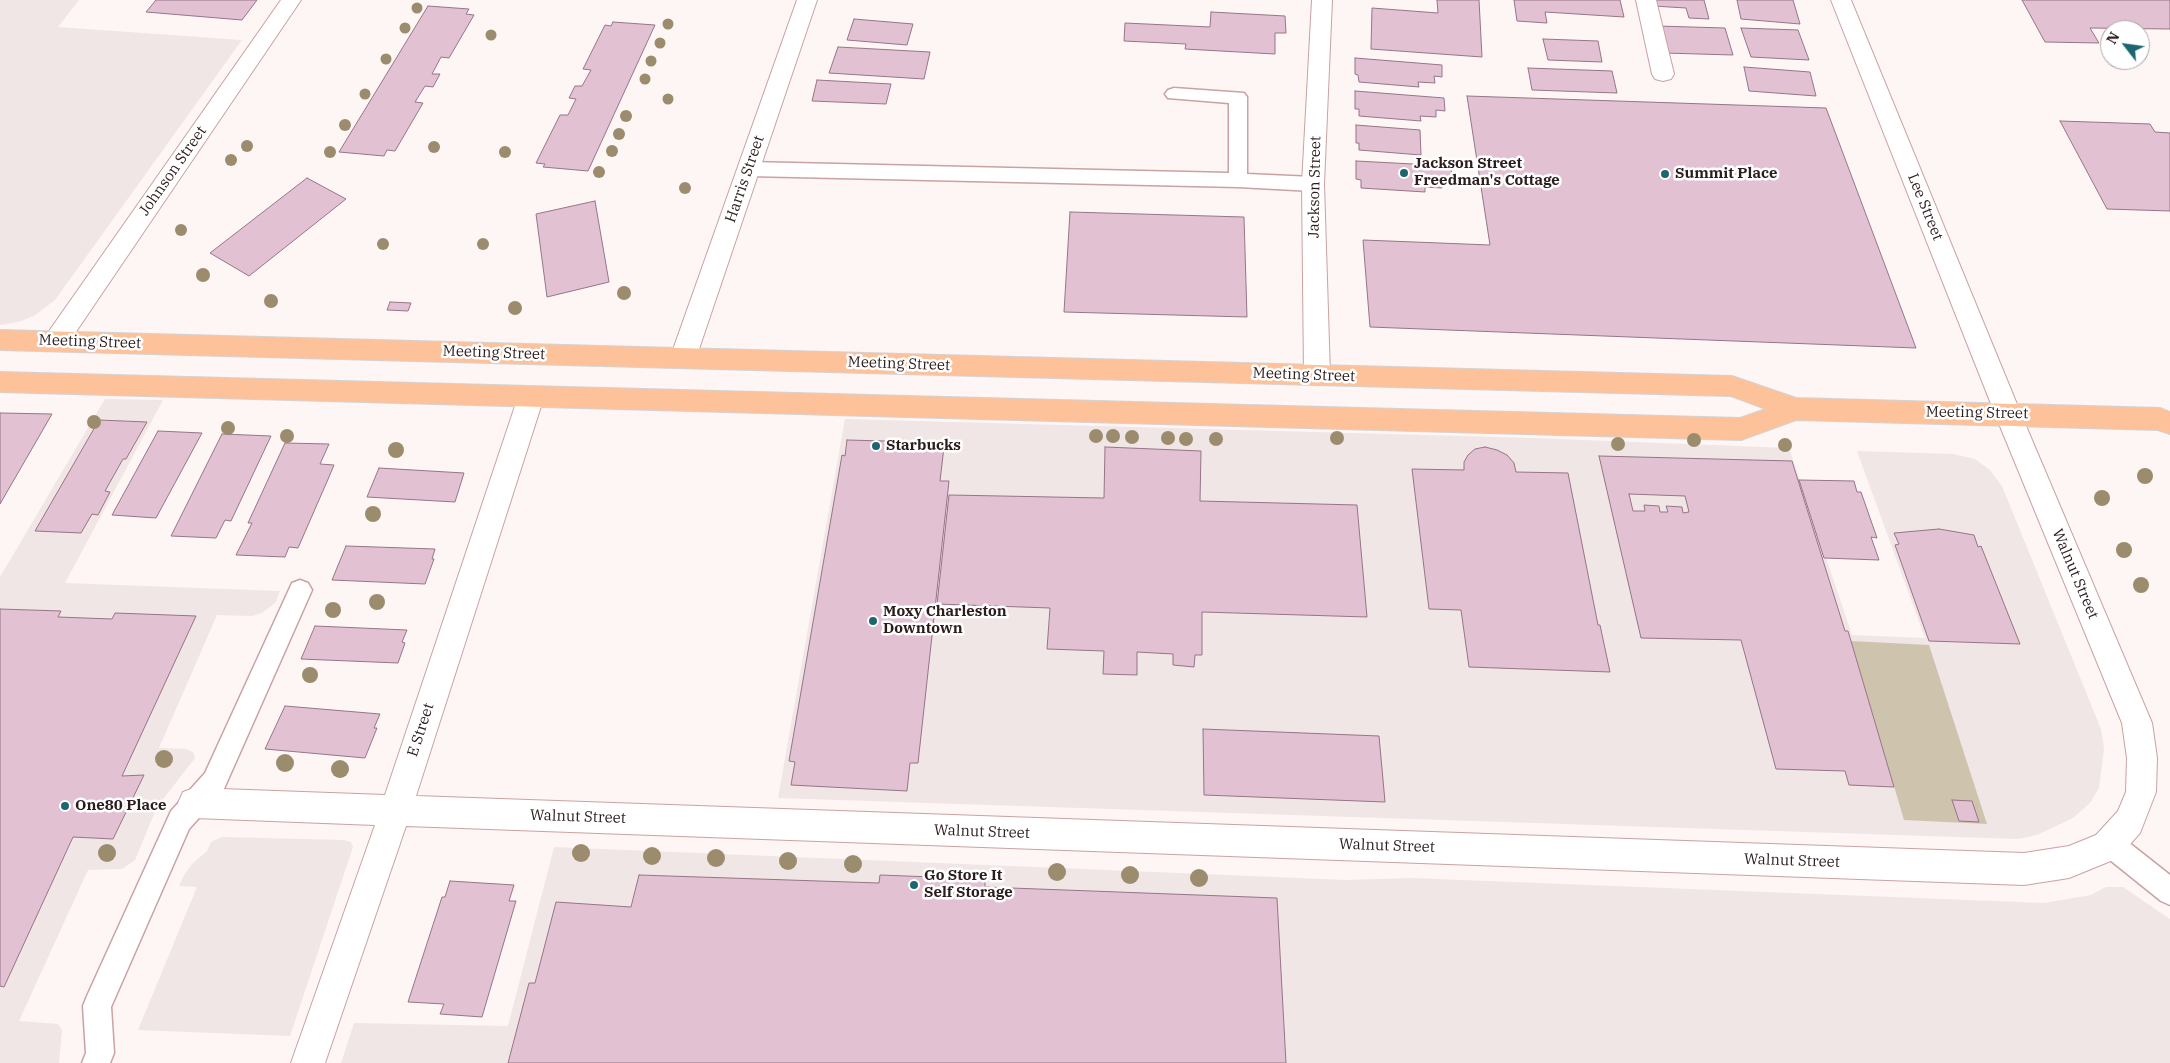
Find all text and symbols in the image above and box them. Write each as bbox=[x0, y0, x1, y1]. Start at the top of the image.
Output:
north arrow bbox=[2100, 20, 2150, 70]
text: N bbox=[2102, 29, 2123, 47]
street label: Johnson Street bbox=[135, 123, 211, 219]
street label: Harris Street bbox=[722, 133, 768, 225]
street label: Jackson Street bbox=[1305, 136, 1325, 238]
place label: Jackson Street Freedman's Cottage bbox=[1414, 155, 1560, 190]
place label: Summit Place bbox=[1675, 165, 1777, 183]
marker: Jackson Street Freedman's Cottage bbox=[1398, 167, 1410, 179]
marker: Summit Place bbox=[1659, 168, 1671, 180]
street label: Lee Street bbox=[1903, 171, 1947, 243]
street label: Meeting Street bbox=[38, 331, 142, 353]
street label: Meeting Street bbox=[442, 342, 546, 364]
street label: Meeting Street bbox=[847, 353, 951, 375]
street label: Meeting Street bbox=[1252, 364, 1356, 386]
street label: Meeting Street bbox=[1926, 403, 2028, 423]
place label: Starbucks bbox=[886, 437, 961, 455]
marker: Starbucks bbox=[870, 440, 882, 452]
street label: Walnut Street bbox=[2048, 526, 2102, 622]
place label: Moxy Charleston Downtown bbox=[883, 603, 1007, 638]
marker: Moxy Charleston Downtown bbox=[867, 615, 879, 627]
street label: E Street bbox=[404, 701, 438, 759]
place label: One80 Place bbox=[75, 797, 166, 815]
marker: One80 Place bbox=[59, 800, 71, 812]
street label: Walnut Street bbox=[530, 806, 626, 828]
street label: Walnut Street bbox=[934, 821, 1030, 843]
street label: Walnut Street bbox=[1339, 835, 1435, 857]
street label: Walnut Street bbox=[1744, 850, 1840, 872]
place label: Go Store It Self Storage bbox=[924, 867, 1013, 902]
marker: Go Store It Self Storage bbox=[908, 879, 920, 891]

